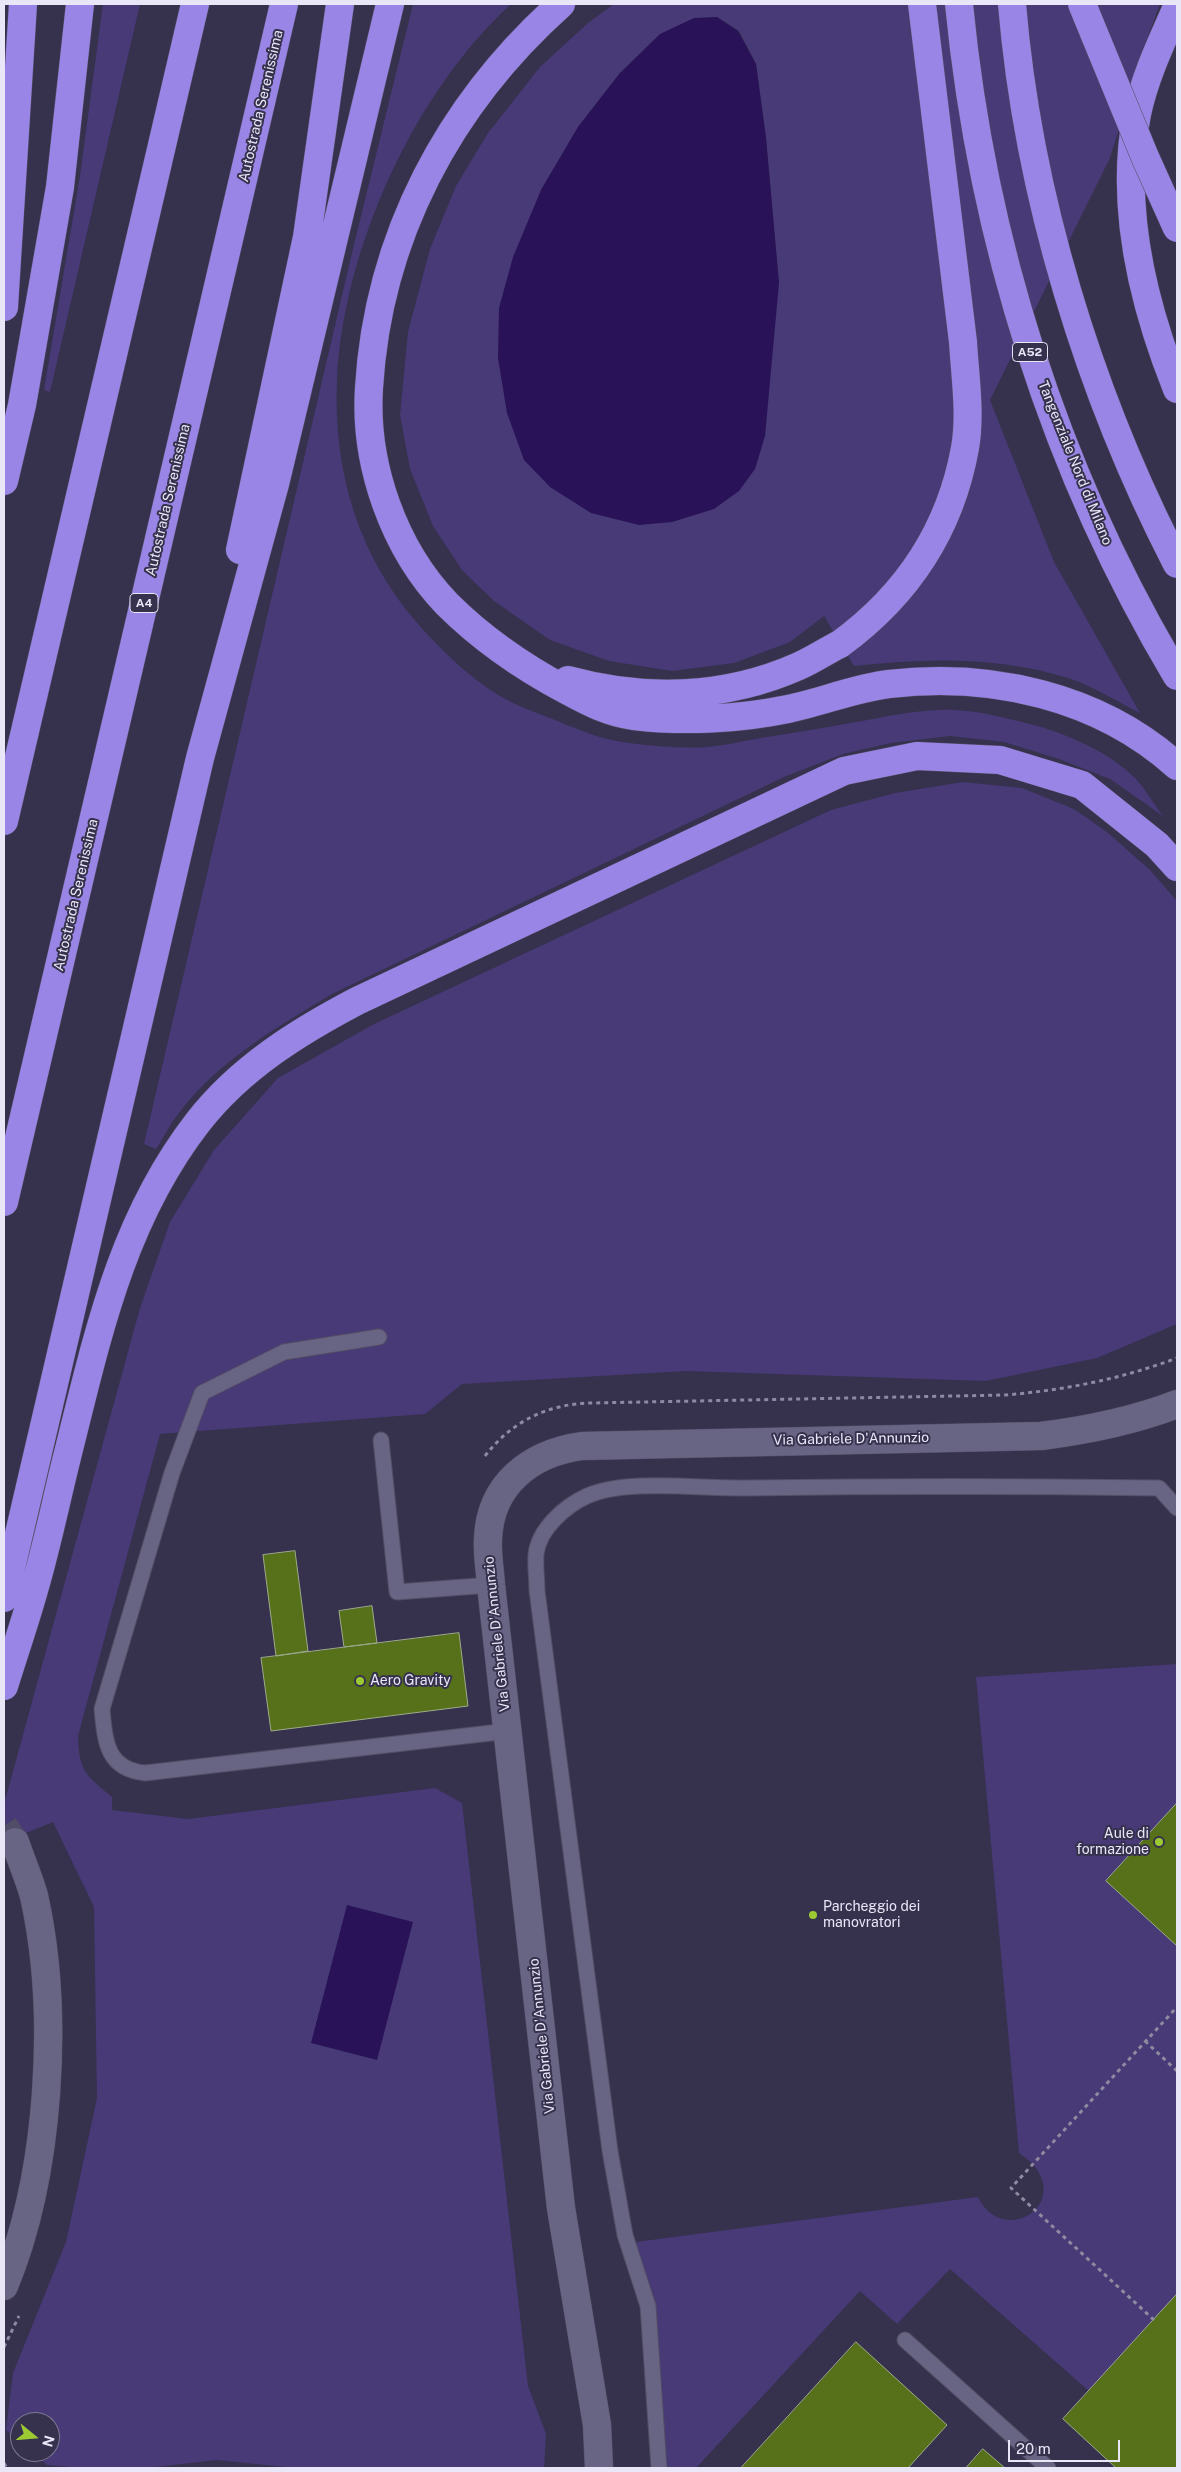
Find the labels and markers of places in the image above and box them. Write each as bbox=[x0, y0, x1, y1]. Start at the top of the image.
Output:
place label: Aero Gravity bbox=[370, 1673, 451, 1689]
marker: Aero Gravity bbox=[354, 1675, 366, 1687]
place label: Aule di formazione bbox=[1076, 1826, 1149, 1858]
marker: Aule di formazione bbox=[1153, 1836, 1165, 1848]
place label: Parcheggio dei manovratori bbox=[823, 1899, 920, 1931]
marker: Parcheggio dei manovratori bbox=[807, 1909, 819, 1921]

